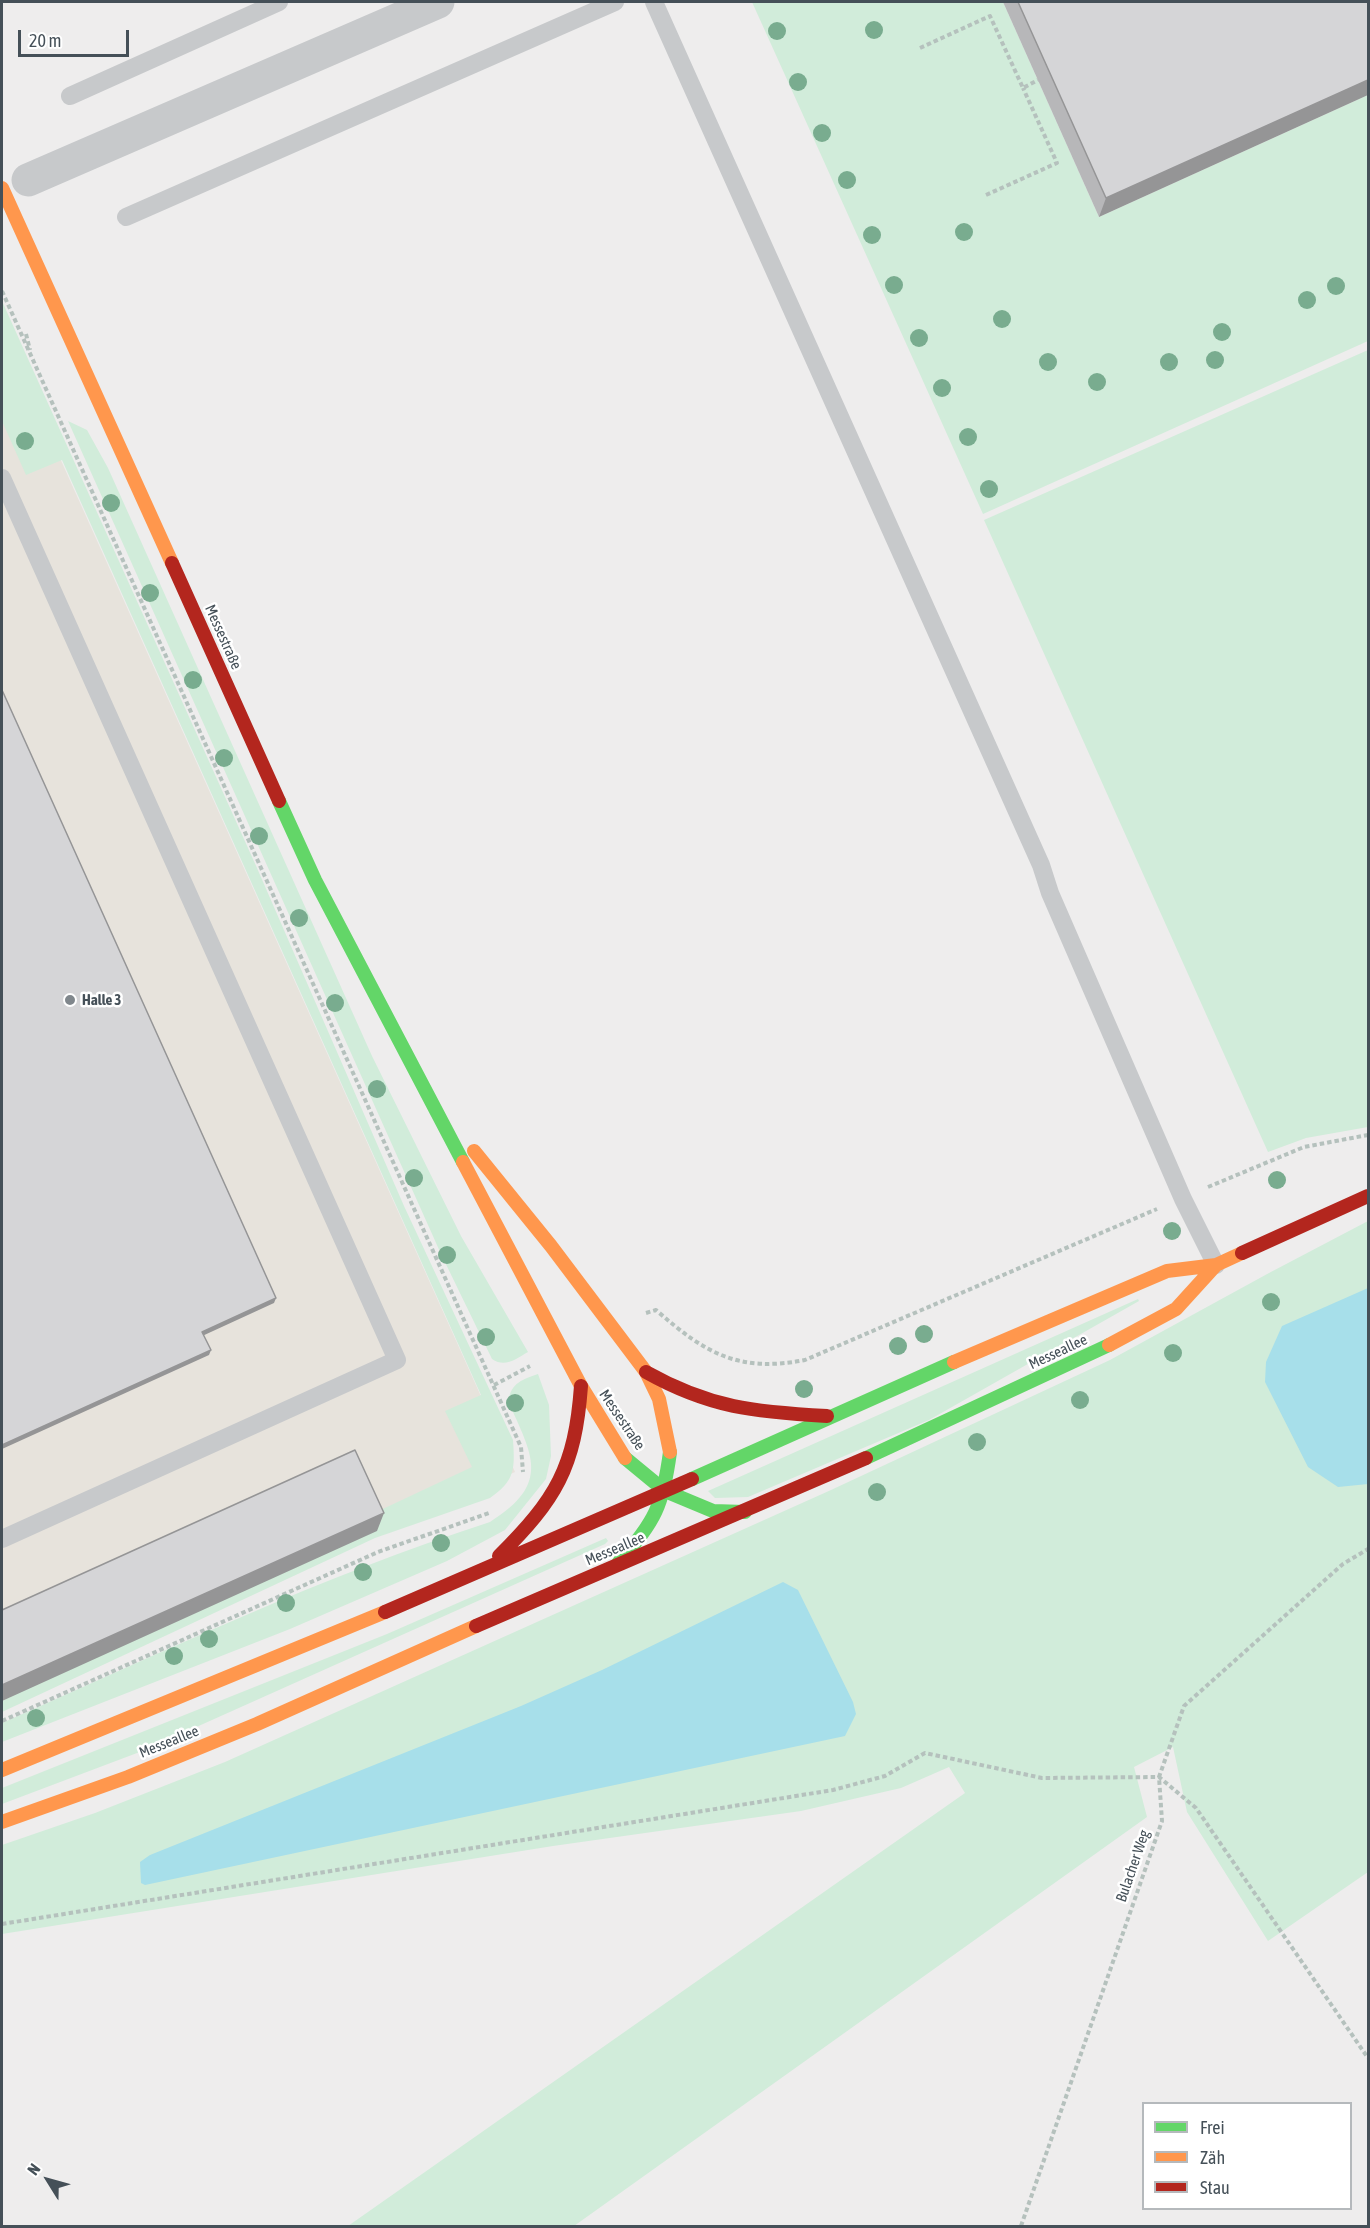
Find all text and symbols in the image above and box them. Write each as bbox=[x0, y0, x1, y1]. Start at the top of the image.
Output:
scale bar bbox=[21, 18, 132, 56]
text: 20 m bbox=[29, 30, 61, 51]
street label: Messestraße bbox=[201, 602, 245, 672]
place label: Halle 3 bbox=[82, 991, 121, 1009]
marker: Halle 3 bbox=[63, 993, 77, 1007]
street label: Messeallee bbox=[1026, 1331, 1090, 1373]
street label: Messestraße bbox=[595, 1386, 649, 1454]
street label: Messeallee bbox=[583, 1528, 647, 1570]
street label: Messeallee bbox=[137, 1722, 201, 1762]
street label: Bulacher Weg bbox=[1112, 1828, 1154, 1904]
legend bbox=[1142, 2102, 1352, 2210]
text: Frei bbox=[1200, 2117, 1225, 2138]
text: Zäh bbox=[1200, 2147, 1225, 2168]
north arrow bbox=[18, 2150, 78, 2210]
text: N bbox=[24, 2160, 44, 2178]
text: Stau bbox=[1200, 2177, 1230, 2198]

